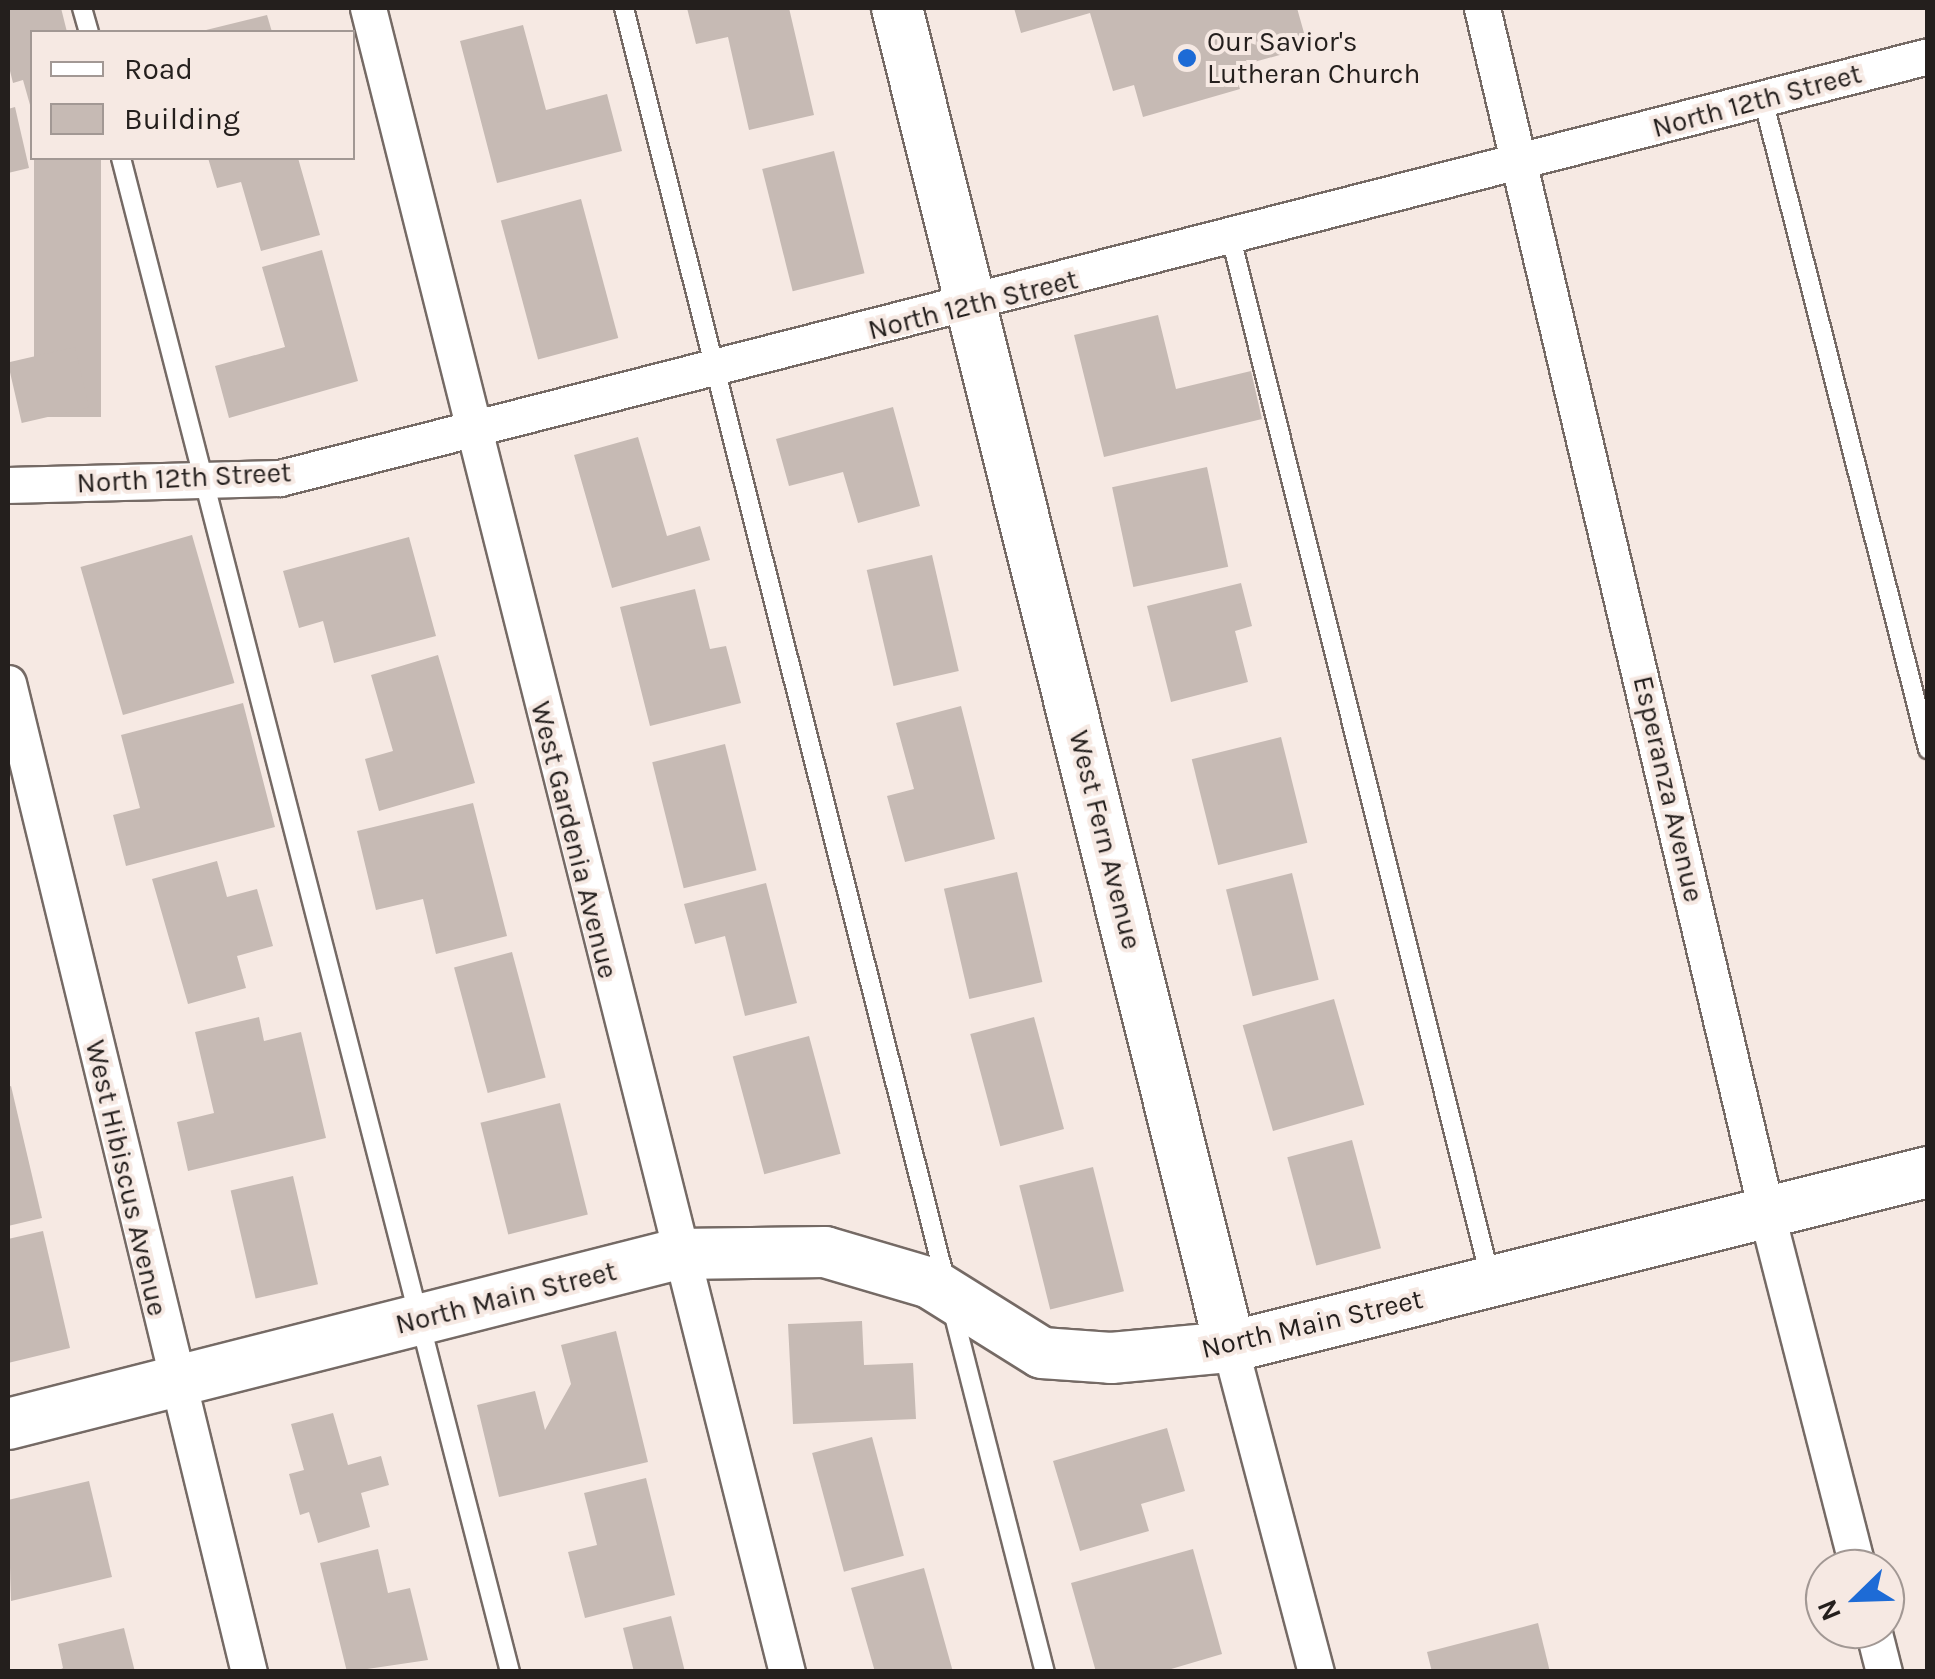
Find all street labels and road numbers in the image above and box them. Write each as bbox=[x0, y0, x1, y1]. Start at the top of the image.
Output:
street label: North 12th Street bbox=[1649, 57, 1865, 145]
street label: North 12th Street bbox=[865, 263, 1081, 347]
street label: North 12th Street bbox=[76, 456, 292, 500]
street label: Esperanza Avenue bbox=[1626, 673, 1710, 905]
street label: West Gardenia Avenue bbox=[523, 698, 625, 982]
street label: West Fern Avenue bbox=[1062, 727, 1148, 953]
street label: West Hibiscus Avenue bbox=[78, 1037, 174, 1319]
street label: North Main Street bbox=[392, 1254, 620, 1342]
street label: North Main Street bbox=[1198, 1282, 1426, 1366]

